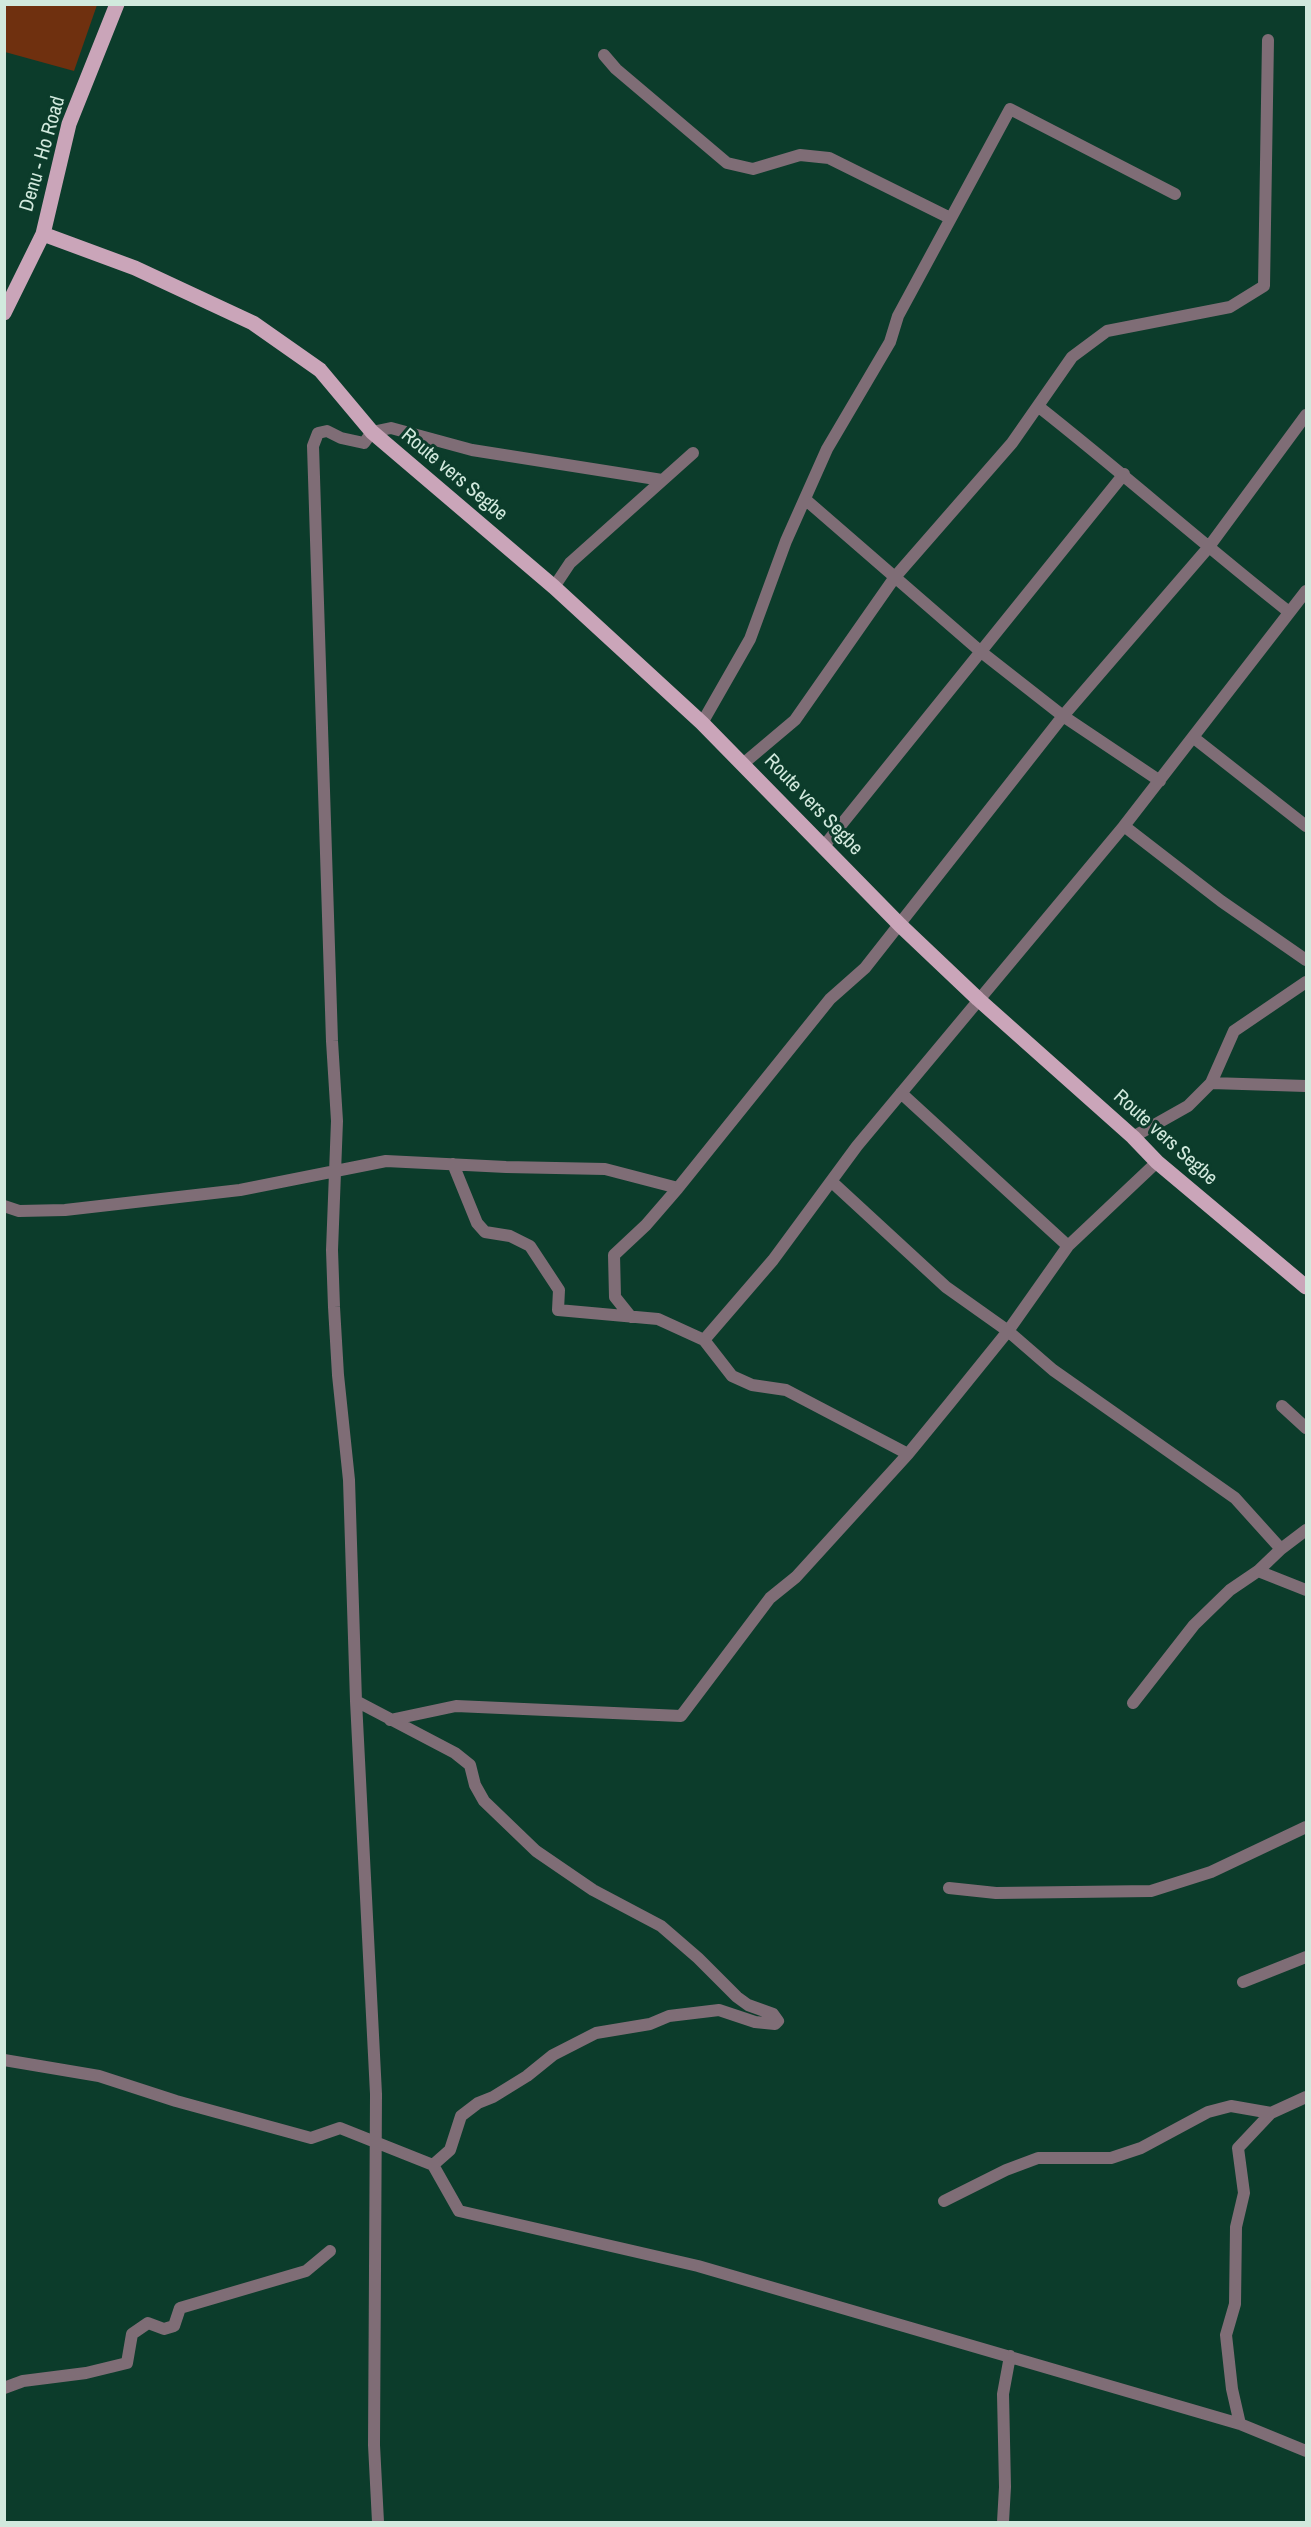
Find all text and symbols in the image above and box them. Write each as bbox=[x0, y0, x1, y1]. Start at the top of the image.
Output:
street label: Denu - Ho Road bbox=[15, 94, 71, 214]
street label: Route vers Segbe bbox=[396, 424, 512, 526]
street label: Route vers Segbe bbox=[759, 749, 867, 861]
street label: Route vers Segbe bbox=[1108, 1085, 1222, 1191]

